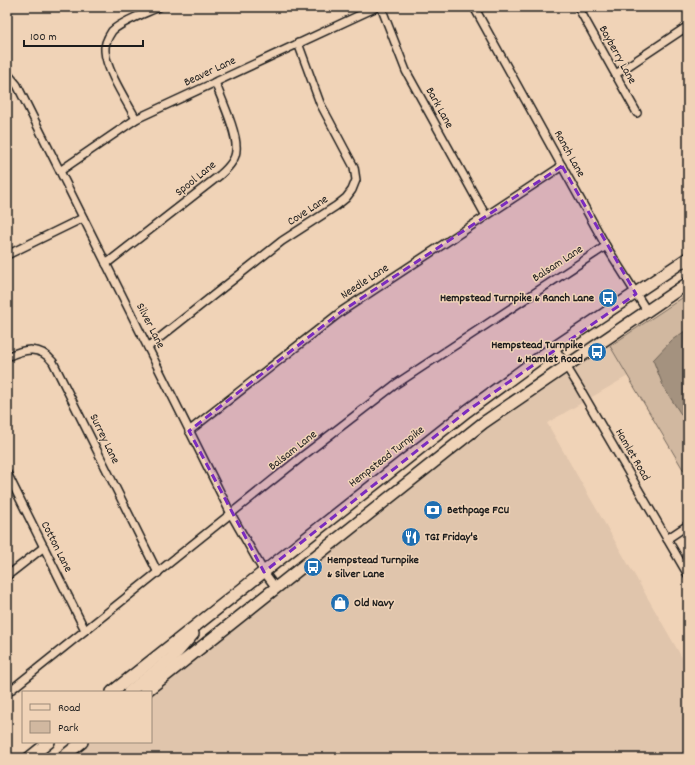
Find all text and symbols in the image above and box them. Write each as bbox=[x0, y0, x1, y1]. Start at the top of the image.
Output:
scale bar bbox=[24, 22, 143, 48]
street label: Bayberry Lane bbox=[594, 23, 640, 87]
text: 100 m bbox=[30, 29, 57, 46]
street label: Beaver Lane bbox=[181, 53, 239, 91]
street label: Bark Lane bbox=[421, 84, 457, 132]
street label: Ranch Lane bbox=[549, 127, 589, 181]
street label: Spool Lane bbox=[172, 157, 220, 201]
street label: Cove Lane bbox=[284, 191, 332, 231]
street label: Balsam Lane bbox=[529, 241, 587, 287]
street label: Needle Lane bbox=[338, 260, 392, 304]
bus stop icon: Hempstead Turnpike & Ranch Lane bbox=[597, 287, 619, 309]
place label: Hempstead Turnpike & Ranch Lane bbox=[440, 290, 595, 307]
street label: Silver Lane bbox=[131, 300, 169, 352]
place label: Hempstead Turnpike & Hamlet Road bbox=[491, 337, 584, 368]
bus stop icon: Hempstead Turnpike & Hamlet Road bbox=[586, 341, 608, 363]
street label: Surrey Lane bbox=[85, 411, 123, 467]
street label: Hempstead Turnpike bbox=[346, 422, 428, 492]
street label: Hamlet Road bbox=[610, 426, 654, 484]
street label: Balsam Lane bbox=[265, 427, 321, 475]
bank icon: Bethpage FCU bbox=[422, 499, 444, 521]
place label: Bethpage FCU bbox=[447, 502, 510, 519]
street label: Cotton Lane bbox=[36, 519, 76, 575]
restaurant icon: TGI Friday's bbox=[400, 526, 422, 548]
place label: TGI Friday's bbox=[425, 529, 478, 546]
place label: Hempstead Turnpike & Silver Lane bbox=[327, 552, 420, 583]
bus stop icon: Hempstead Turnpike & Silver Lane bbox=[302, 556, 324, 578]
shop icon: Old Navy bbox=[329, 592, 351, 614]
place label: Old Navy bbox=[354, 595, 395, 612]
legend bbox=[22, 691, 152, 743]
text: Road bbox=[58, 700, 80, 717]
text: Park bbox=[58, 720, 79, 737]

